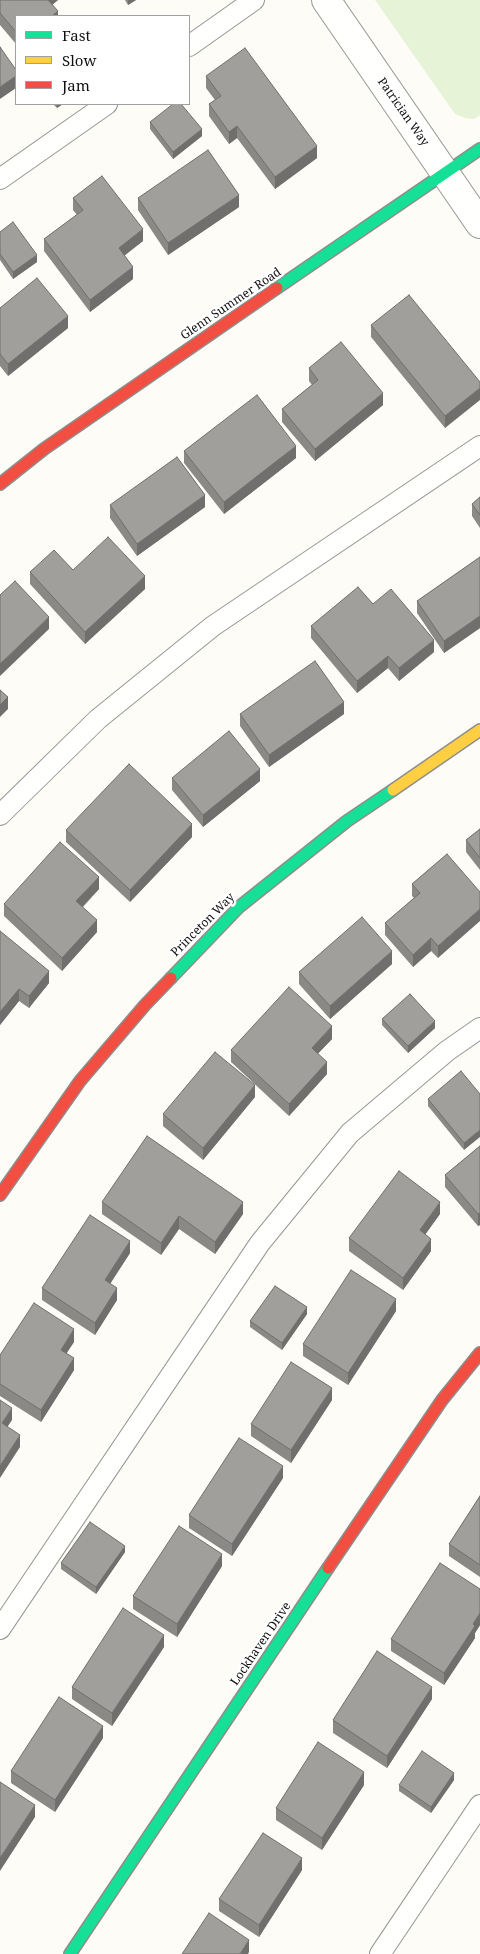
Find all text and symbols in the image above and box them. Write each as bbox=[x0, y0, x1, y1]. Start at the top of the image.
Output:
legend bbox=[15, 15, 190, 105]
text: Fast bbox=[62, 25, 91, 45]
text: Slow bbox=[62, 50, 96, 70]
text: Jam bbox=[62, 75, 90, 95]
street label: Patrician Way bbox=[374, 75, 432, 149]
street label: Glenn Summer Road bbox=[178, 265, 284, 343]
street label: Princeton Way bbox=[168, 890, 238, 960]
street label: Lockhaven Drive bbox=[228, 1600, 294, 1688]

